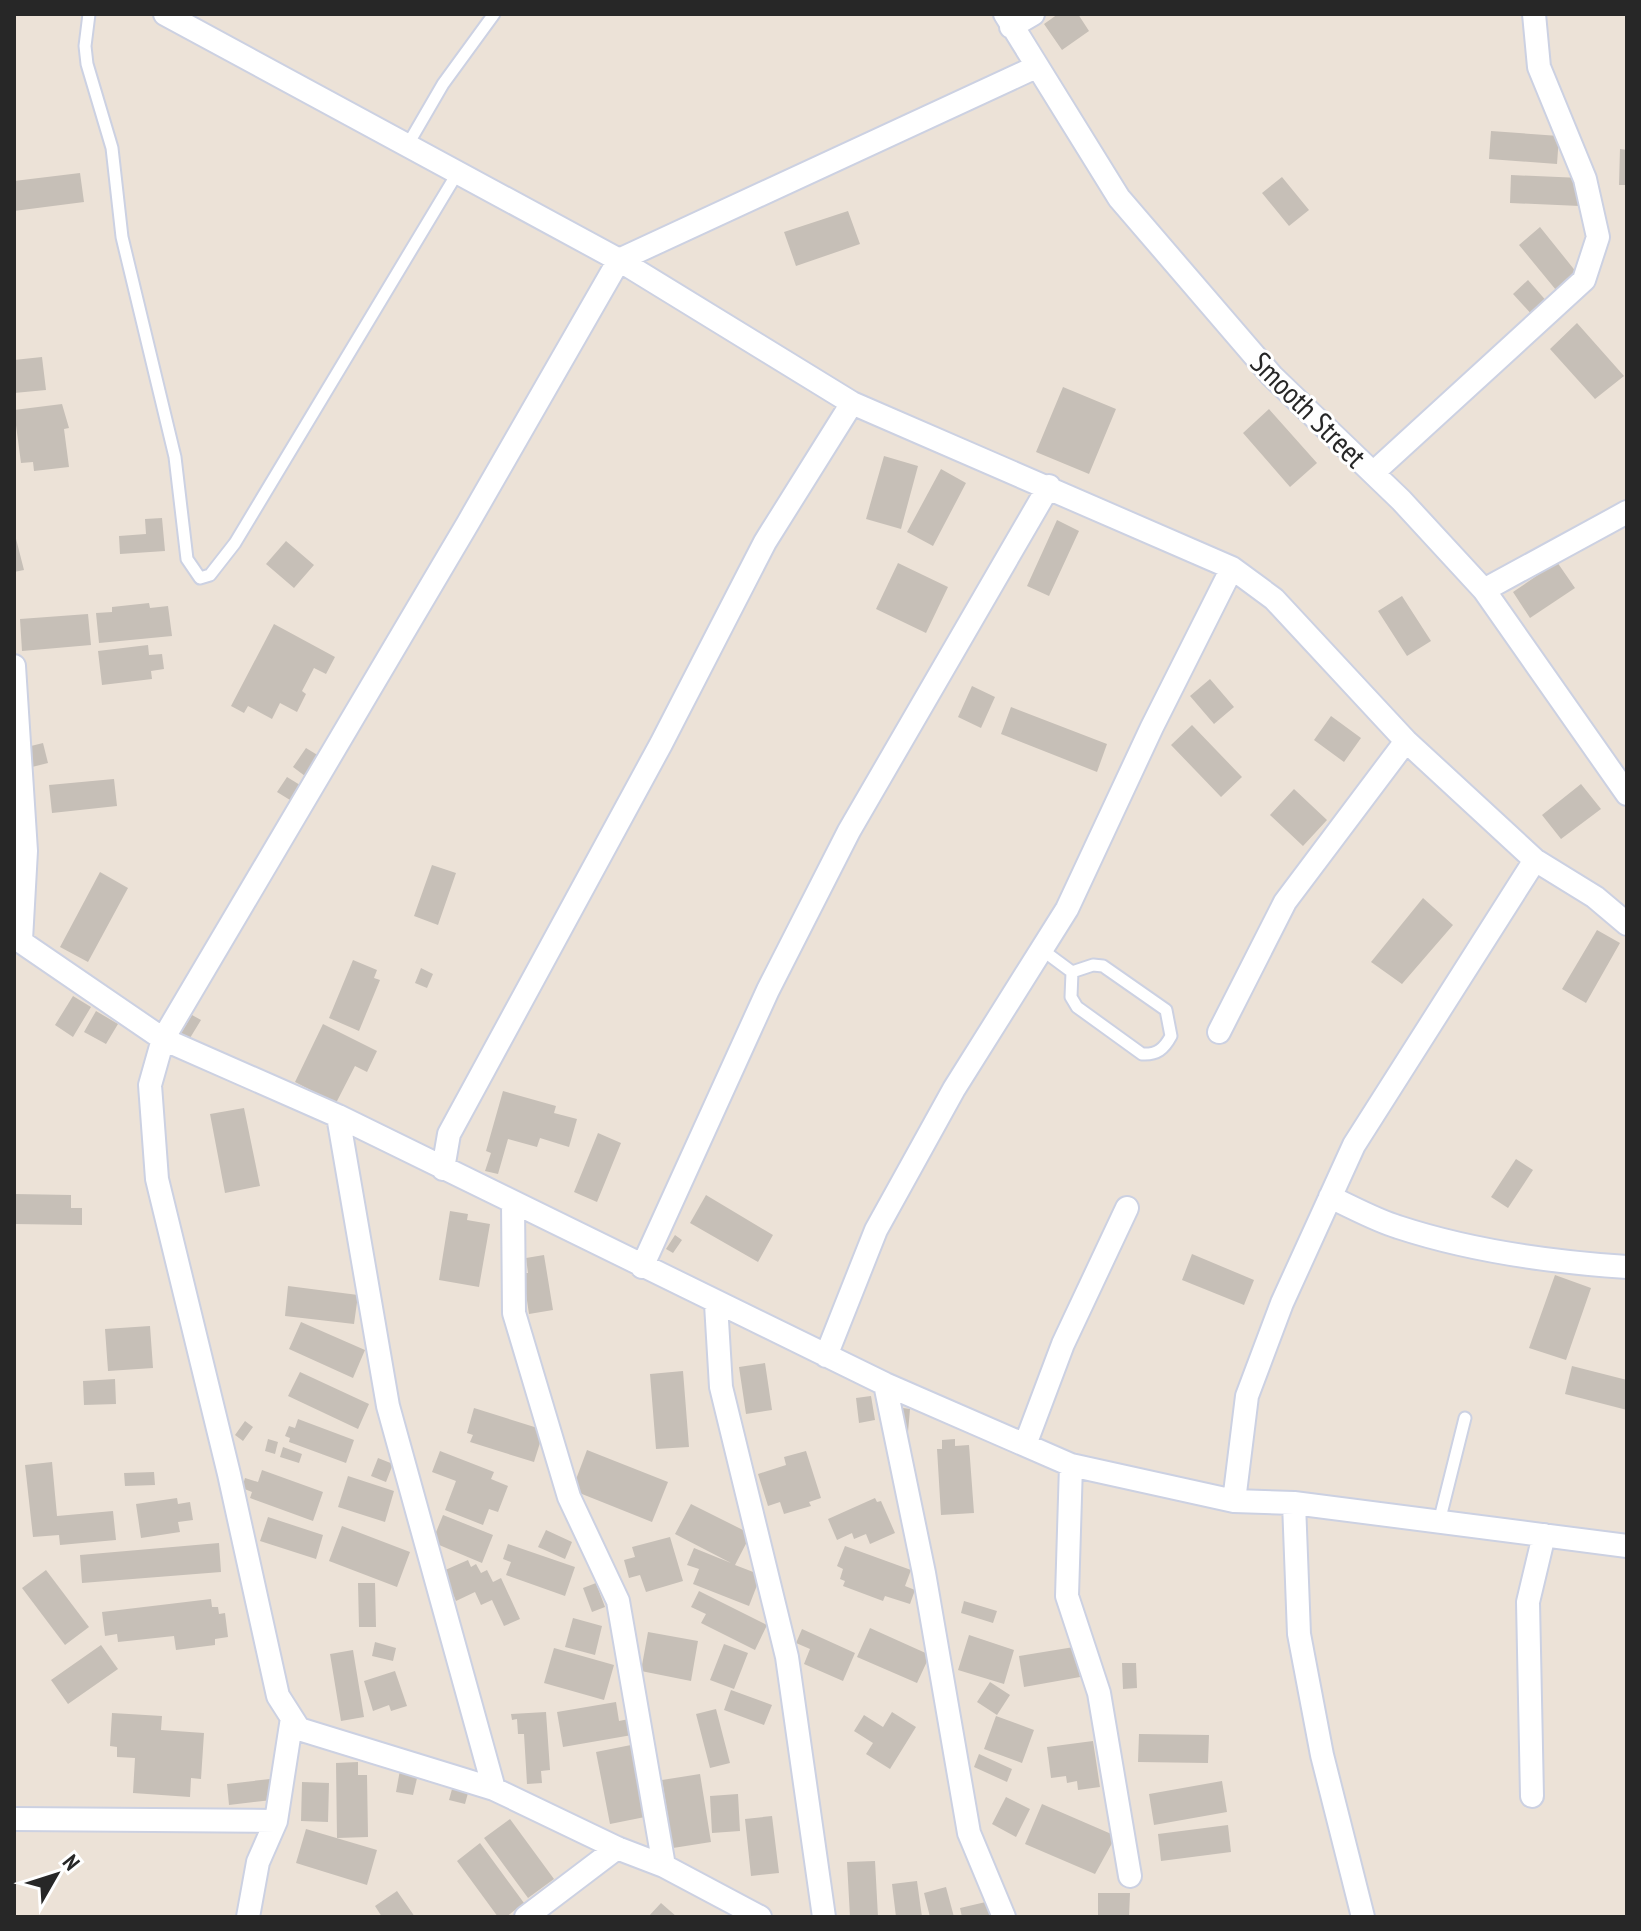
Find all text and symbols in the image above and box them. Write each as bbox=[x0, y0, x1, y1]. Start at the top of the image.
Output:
street label: Smooth Street bbox=[1243, 343, 1376, 476]
north arrow bbox=[16, 1835, 96, 1915]
text: N bbox=[57, 1849, 86, 1876]

